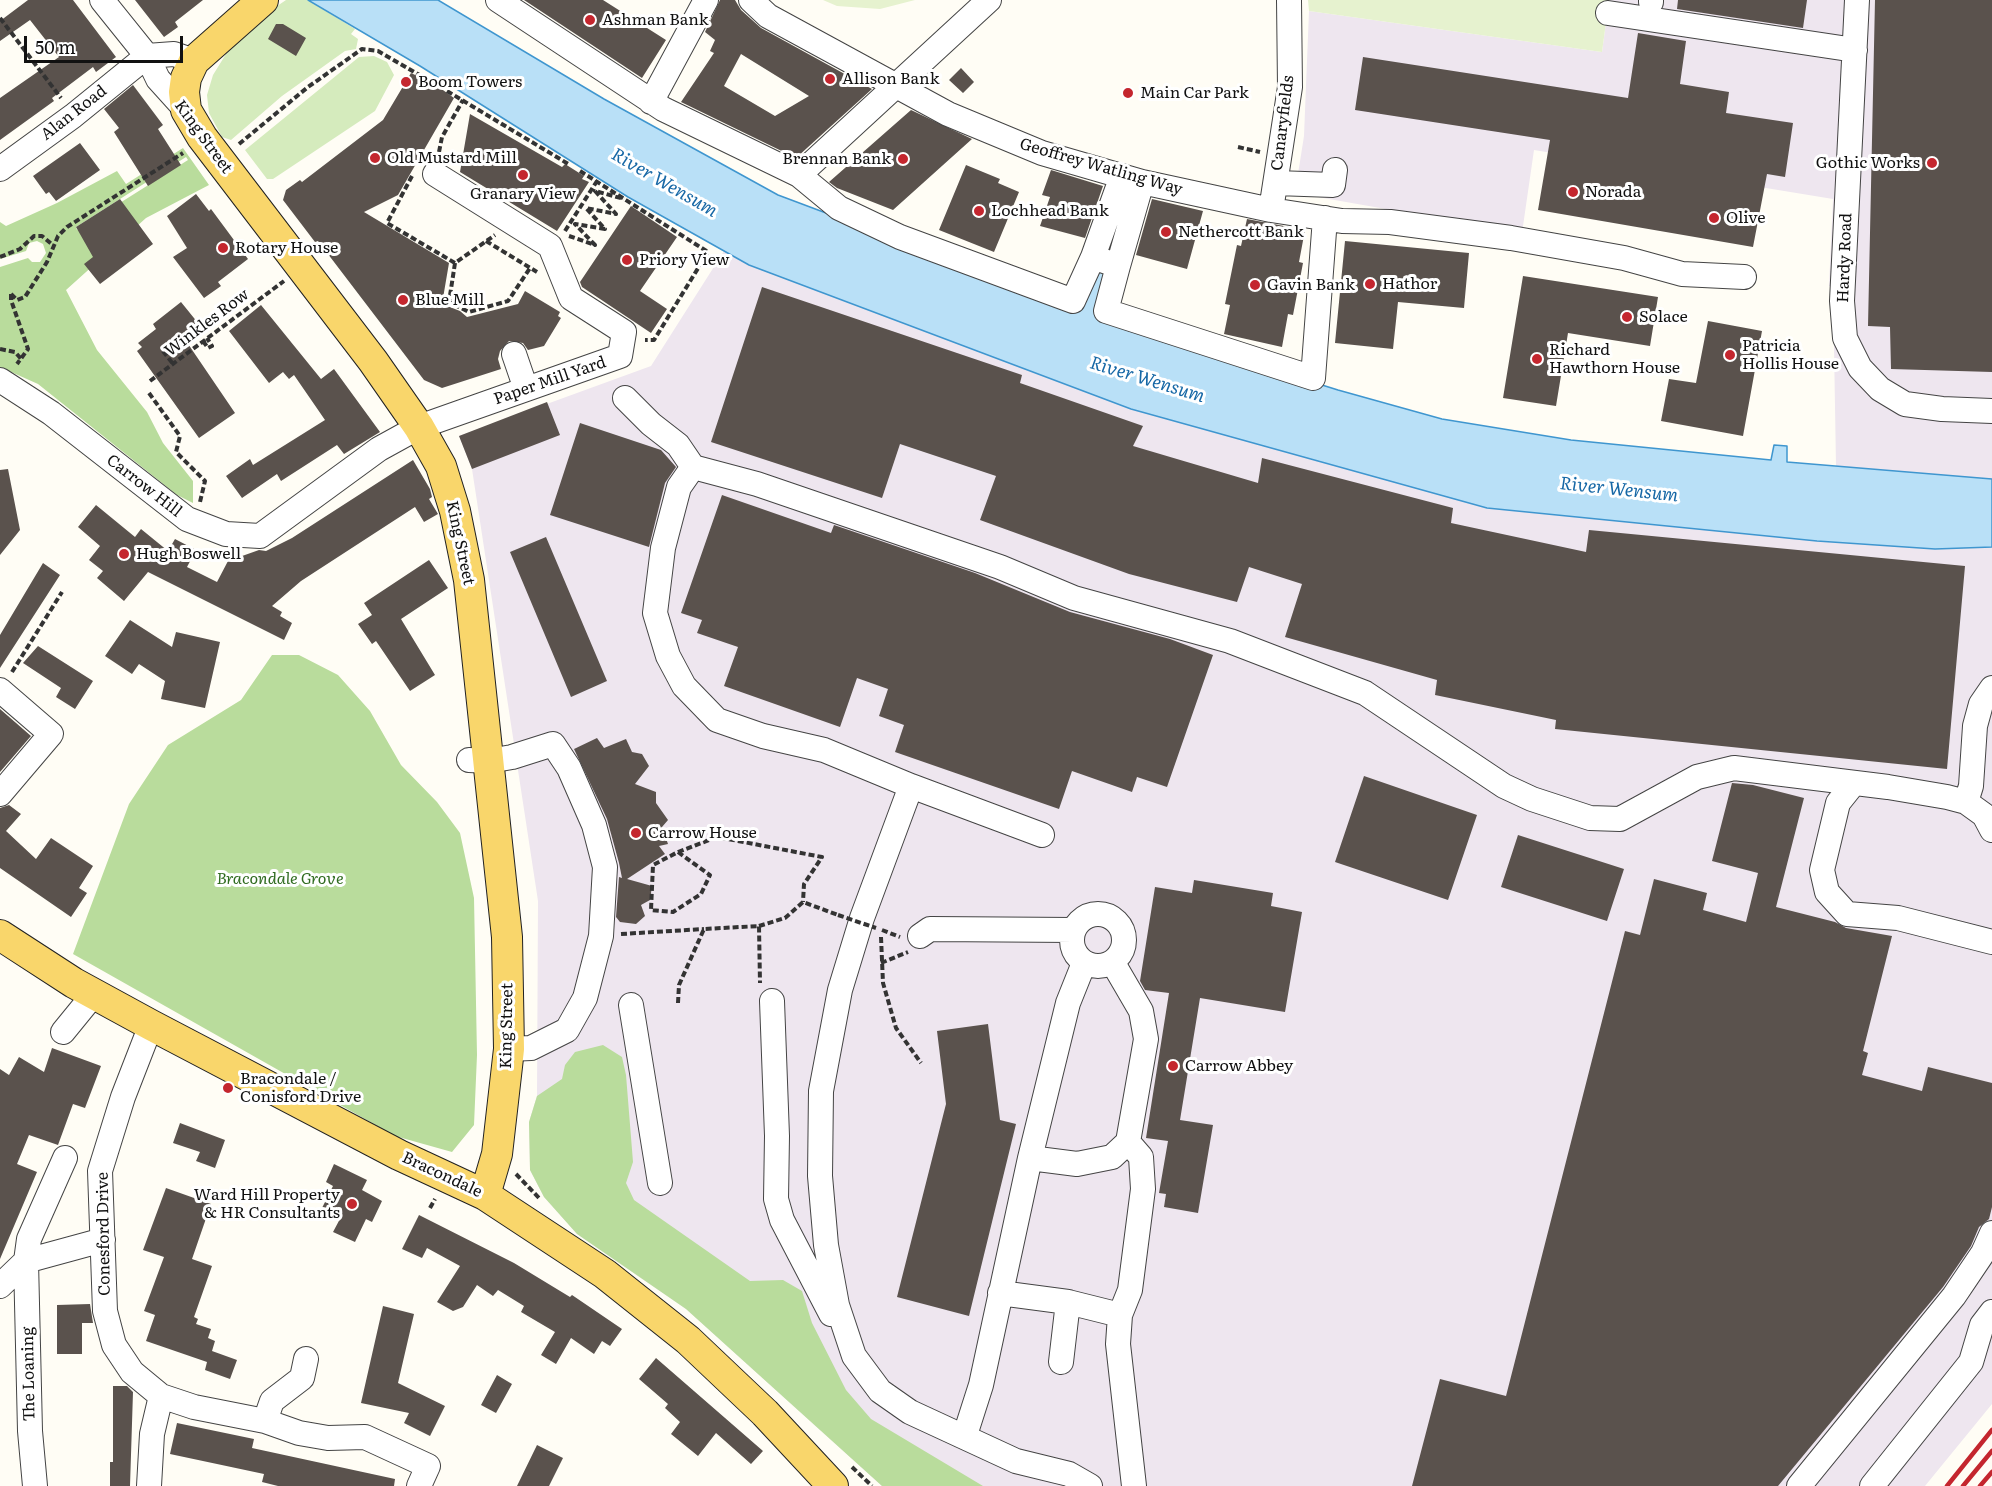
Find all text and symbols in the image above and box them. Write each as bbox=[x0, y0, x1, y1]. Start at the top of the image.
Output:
place label: Ashman Bank bbox=[602, 10, 709, 30]
marker: Ashman Bank bbox=[583, 13, 597, 27]
scale bar bbox=[27, 24, 186, 62]
text: 50 m bbox=[35, 33, 76, 60]
place label: Allison Bank bbox=[842, 69, 939, 89]
place label: Boom Towers bbox=[418, 72, 522, 92]
marker: Allison Bank bbox=[823, 72, 837, 86]
street label: Canaryfields bbox=[1268, 74, 1298, 172]
marker: Boom Towers bbox=[399, 75, 413, 89]
street label: Alan Road bbox=[37, 81, 111, 145]
place label: Main Car Park bbox=[1140, 83, 1249, 103]
marker: Main Car Park bbox=[1121, 86, 1135, 100]
street label: King Street bbox=[170, 97, 236, 177]
street label: Geoffrey Watling Way bbox=[1017, 135, 1185, 199]
water label: River Wensum bbox=[607, 144, 721, 222]
place label: Old Mustard Mill bbox=[387, 148, 517, 168]
place label: Brennan Bank bbox=[782, 149, 891, 169]
marker: Old Mustard Mill bbox=[368, 151, 382, 165]
marker: Brennan Bank bbox=[896, 152, 910, 166]
place label: Gothic Works bbox=[1816, 153, 1920, 173]
marker: Gothic Works bbox=[1925, 156, 1939, 170]
marker: Granary View bbox=[516, 168, 530, 182]
place label: Norada bbox=[1585, 182, 1641, 202]
place label: Granary View bbox=[470, 184, 576, 204]
marker: Norada bbox=[1566, 185, 1580, 199]
place label: Lochhead Bank bbox=[991, 201, 1109, 221]
marker: Lochhead Bank bbox=[972, 204, 986, 218]
place label: Olive bbox=[1726, 208, 1766, 228]
marker: Olive bbox=[1707, 211, 1721, 225]
street label: Hardy Road bbox=[1834, 213, 1856, 303]
place label: Nethercott Bank bbox=[1178, 222, 1304, 242]
marker: Nethercott Bank bbox=[1159, 225, 1173, 239]
place label: Rotary House bbox=[235, 238, 338, 258]
marker: Rotary House bbox=[216, 241, 230, 255]
place label: Priory View bbox=[639, 250, 730, 270]
marker: Priory View bbox=[620, 253, 634, 267]
place label: Hathor bbox=[1382, 274, 1437, 294]
place label: Gavin Bank bbox=[1267, 275, 1355, 295]
marker: Hathor bbox=[1363, 277, 1377, 291]
marker: Gavin Bank bbox=[1248, 278, 1262, 292]
street label: Winkles Row bbox=[161, 285, 253, 361]
place label: Blue Mill bbox=[415, 290, 484, 310]
marker: Blue Mill bbox=[396, 293, 410, 307]
place label: Solace bbox=[1639, 307, 1688, 327]
marker: Solace bbox=[1620, 310, 1634, 324]
place label: Patricia Hollis House bbox=[1742, 336, 1839, 374]
place label: Richard Hawthorn House bbox=[1549, 340, 1680, 378]
marker: Patricia Hollis House bbox=[1723, 348, 1737, 362]
water label: River Wensum bbox=[1087, 352, 1207, 408]
marker: Richard Hawthorn House bbox=[1530, 352, 1544, 366]
street label: Paper Mill Yard bbox=[491, 353, 609, 409]
street label: Carrow Hill bbox=[103, 451, 185, 521]
water label: River Wensum bbox=[1559, 473, 1679, 507]
street label: King Street bbox=[442, 499, 478, 587]
place label: Hugh Boswell bbox=[136, 544, 241, 564]
marker: Hugh Boswell bbox=[117, 547, 131, 561]
place label: Carrow House bbox=[648, 823, 757, 843]
marker: Carrow House bbox=[629, 826, 643, 840]
park label: Bracondale Grove bbox=[216, 869, 344, 889]
street label: King Street bbox=[497, 983, 517, 1069]
place label: Carrow Abbey bbox=[1185, 1056, 1293, 1076]
marker: Carrow Abbey bbox=[1166, 1059, 1180, 1073]
place label: Bracondale / Conisford Drive bbox=[240, 1069, 361, 1107]
marker: Bracondale / Conisford Drive bbox=[221, 1081, 235, 1095]
street label: Bracondale bbox=[399, 1148, 485, 1202]
street label: Conesford Drive bbox=[93, 1172, 115, 1296]
place label: Ward Hill Property & HR Consultants bbox=[194, 1185, 340, 1223]
marker: Ward Hill Property & HR Consultants bbox=[345, 1197, 359, 1211]
street label: The Loaning bbox=[19, 1327, 39, 1421]

